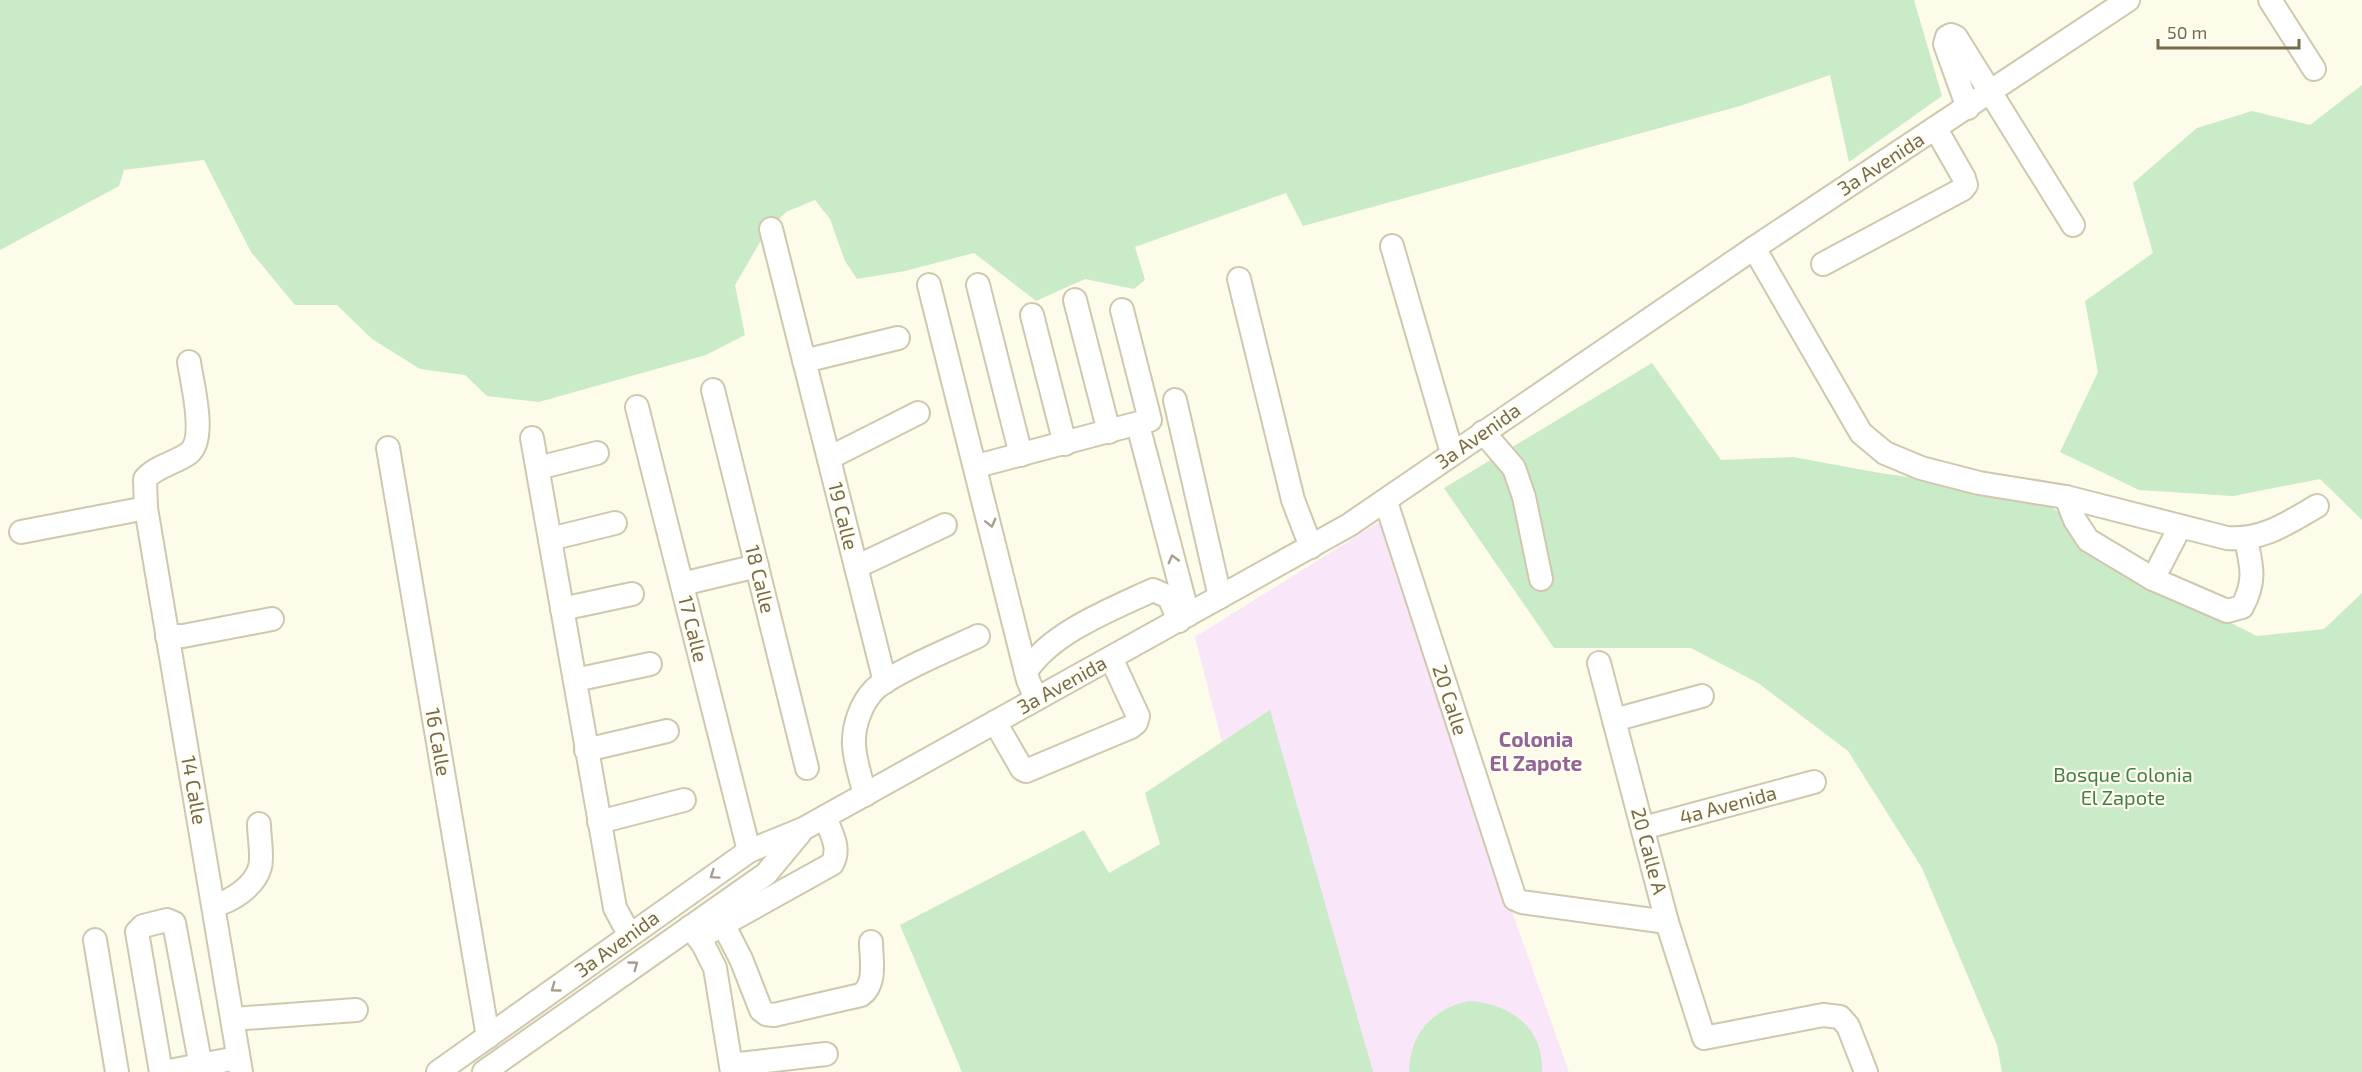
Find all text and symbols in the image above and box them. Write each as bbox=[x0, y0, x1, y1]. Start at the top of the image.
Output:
scale bar bbox=[2158, 12, 2299, 50]
text: 50 m bbox=[2167, 21, 2207, 43]
street label: 3a Avenida bbox=[1833, 126, 1928, 200]
street label: 3a Avenida bbox=[1430, 397, 1525, 473]
street label: 19 Calle bbox=[824, 479, 864, 552]
one-way arrow bbox=[983, 518, 996, 528]
street label: 18 Calle bbox=[741, 542, 781, 615]
one-way arrow bbox=[1167, 554, 1180, 564]
street label: 17 Calle bbox=[674, 593, 714, 664]
street label: 3a Avenida bbox=[1013, 650, 1110, 718]
street label: 20 Calle bbox=[1428, 661, 1474, 738]
street label: 16 Calle bbox=[421, 706, 457, 778]
district label: Colonia El Zapote bbox=[1490, 726, 1583, 775]
street label: 14 Calle bbox=[177, 753, 213, 826]
park label: Bosque Colonia El Zapote bbox=[2053, 762, 2193, 809]
street label: 4a Avenida bbox=[1677, 780, 1779, 829]
street label: 20 Calle A bbox=[1627, 805, 1673, 897]
one-way arrow bbox=[710, 868, 721, 879]
street label: 3a Avenida bbox=[570, 905, 663, 982]
one-way arrow bbox=[627, 961, 638, 972]
one-way arrow bbox=[551, 981, 562, 992]

